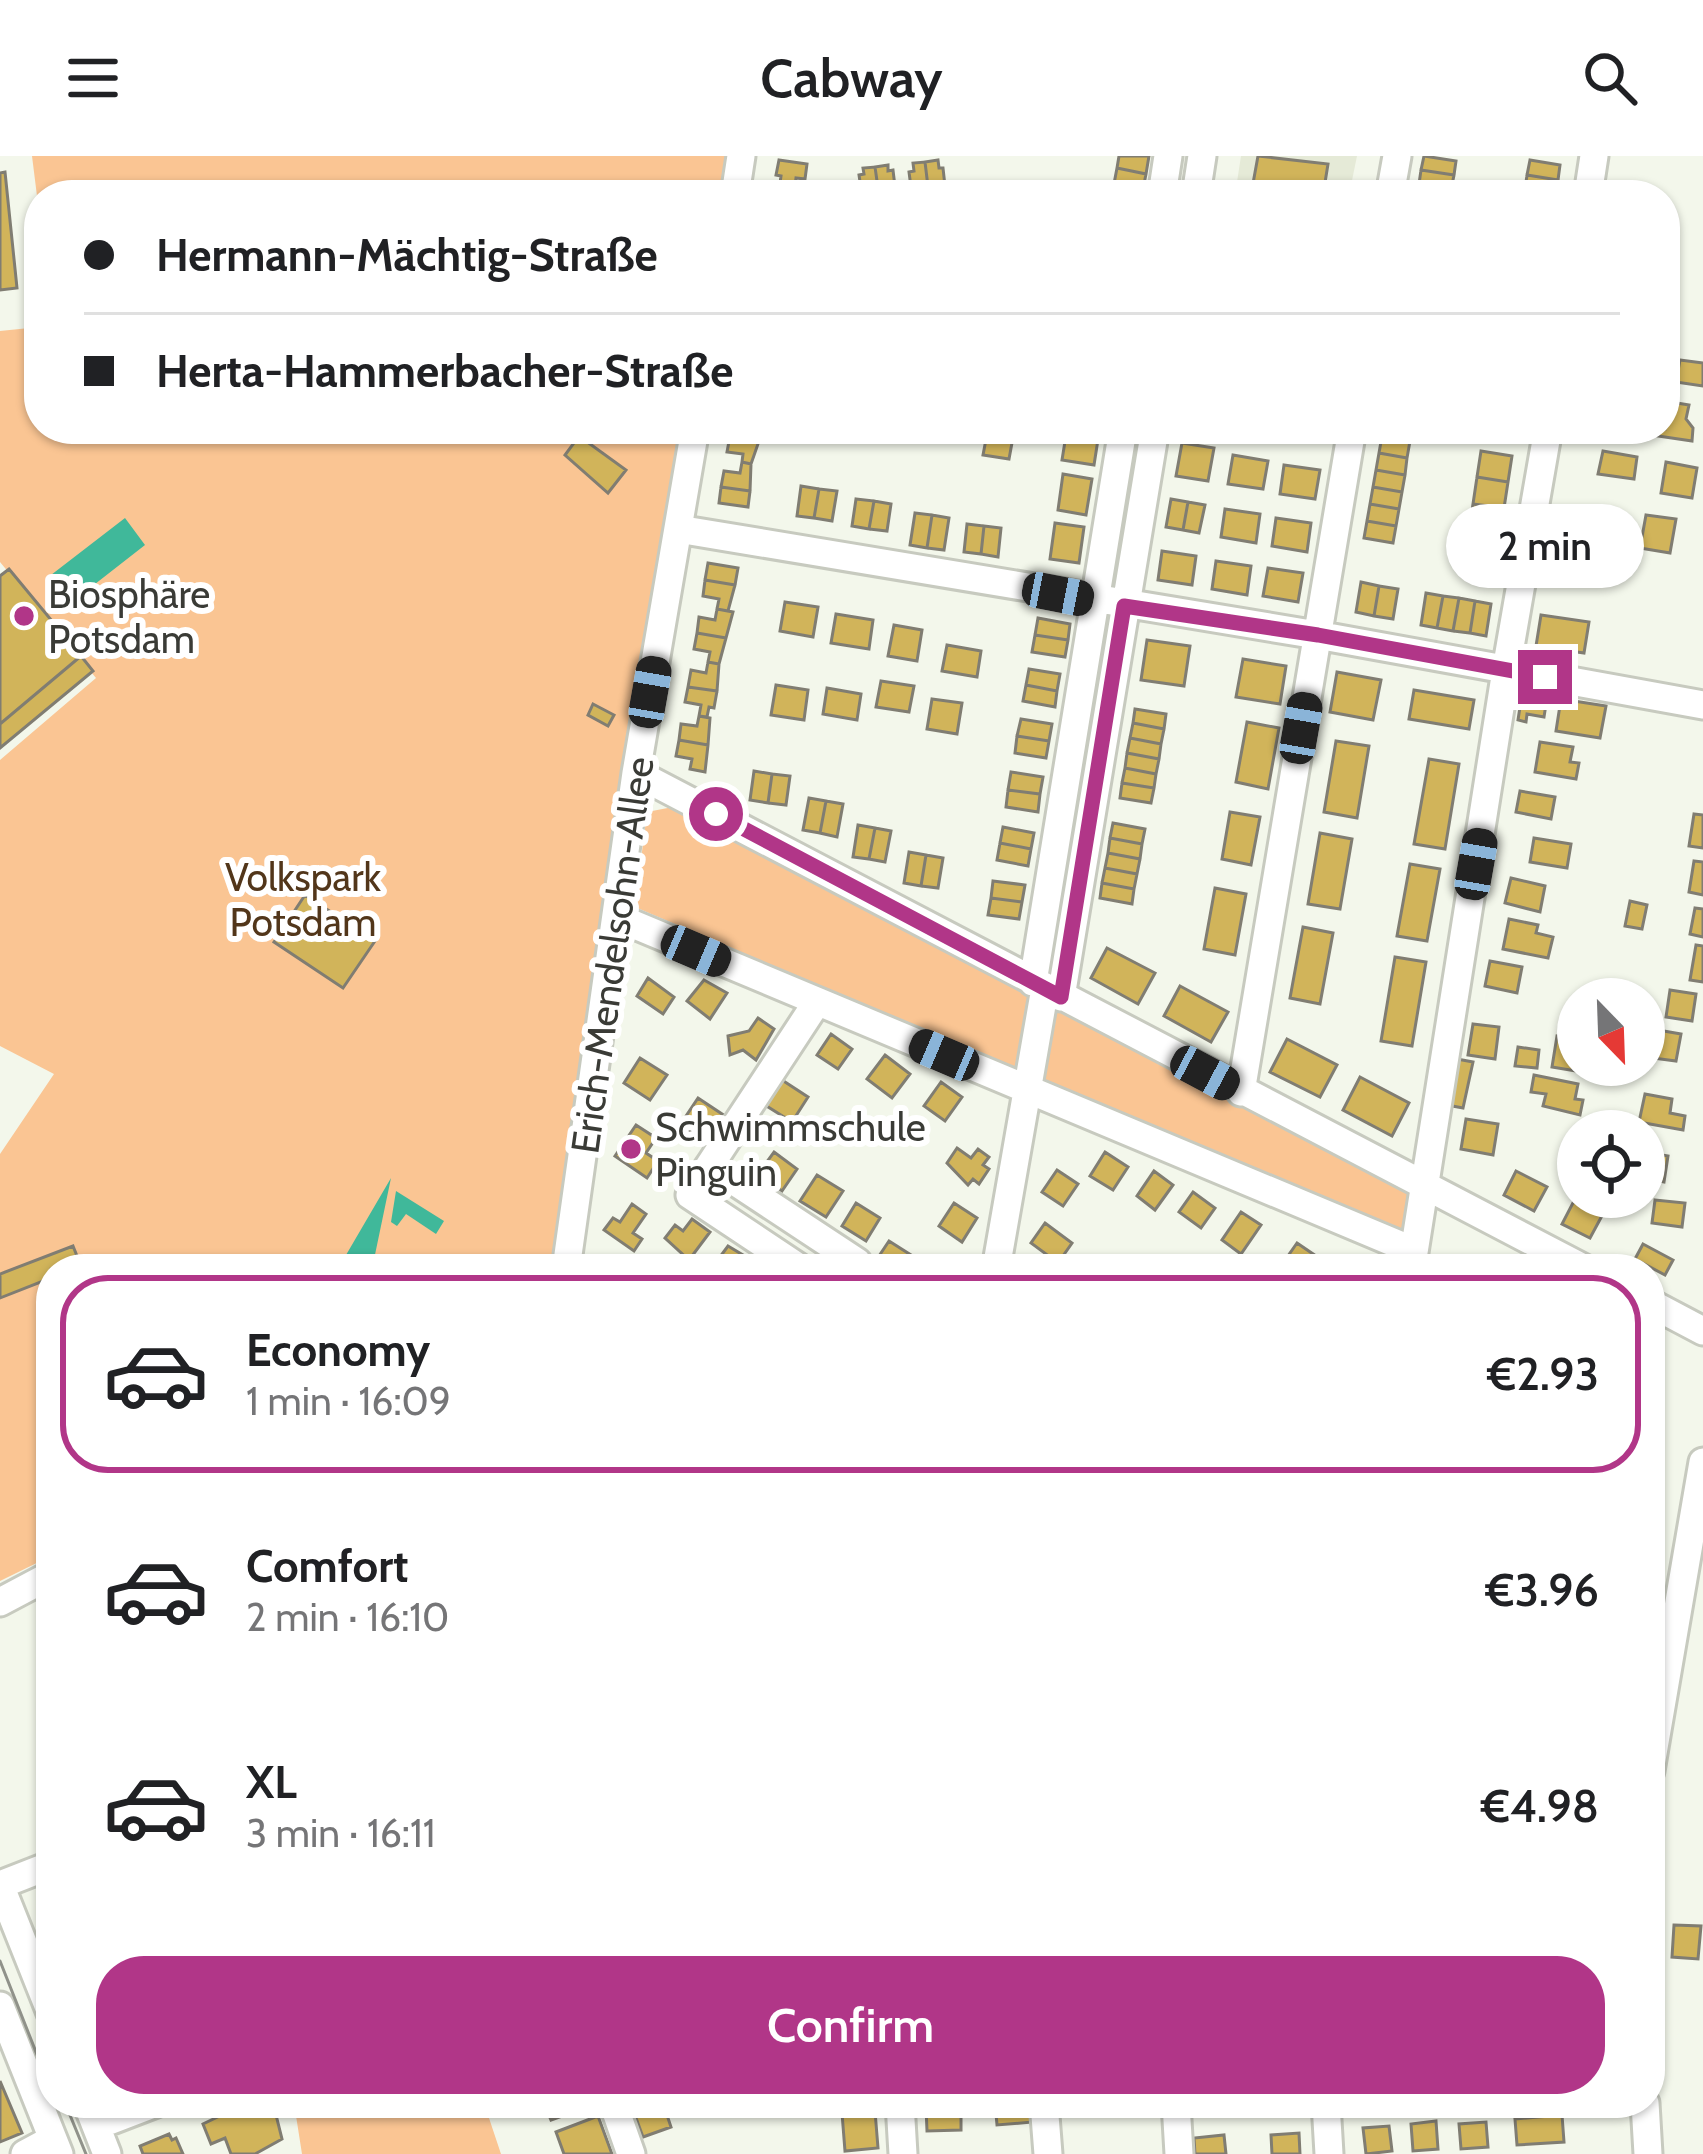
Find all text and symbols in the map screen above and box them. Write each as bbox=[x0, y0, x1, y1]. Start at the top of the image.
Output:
icon: menu bbox=[60, 45, 126, 111]
text: Cabway bbox=[760, 45, 943, 111]
icon: search bbox=[1577, 45, 1643, 111]
text: Hermann-Mächtig-Straße bbox=[156, 228, 658, 282]
text: Herta-Hammerbacher-Straße bbox=[156, 344, 734, 398]
callout: 2 min bbox=[1446, 503, 1644, 587]
text: 2 min bbox=[1498, 522, 1592, 570]
car bbox=[1019, 569, 1097, 619]
place label: Biosphäre Potsdam bbox=[48, 570, 210, 663]
marker: Biosphäre Potsdam bbox=[11, 603, 37, 629]
route end bbox=[1518, 650, 1572, 704]
car bbox=[626, 653, 674, 731]
car bbox=[1277, 689, 1325, 767]
street label: Erich-Mendelsohn-Allee bbox=[560, 754, 664, 1156]
route start bbox=[689, 787, 743, 841]
car bbox=[1452, 825, 1500, 903]
park label: Volkspark Potsdam bbox=[225, 853, 382, 946]
car bbox=[656, 920, 736, 982]
north arrow bbox=[1557, 978, 1665, 1086]
map controls bbox=[1557, 978, 1665, 1218]
car bbox=[904, 1024, 984, 1086]
car bbox=[1165, 1040, 1245, 1106]
place label: Schwimmschule Pinguin bbox=[655, 1103, 926, 1196]
button: locate bbox=[1557, 1110, 1665, 1218]
marker: Schwimmschule Pinguin bbox=[618, 1136, 644, 1162]
icon: car bbox=[102, 1320, 210, 1428]
text: Economy bbox=[246, 1323, 430, 1377]
text: €2.93 bbox=[1487, 1347, 1599, 1401]
text: 1 min · 16:09 bbox=[246, 1377, 451, 1425]
icon: car bbox=[102, 1536, 210, 1644]
text: Comfort bbox=[246, 1539, 409, 1593]
text: €3.96 bbox=[1486, 1563, 1599, 1617]
text: 2 min · 16:10 bbox=[246, 1593, 449, 1641]
icon: car bbox=[102, 1752, 210, 1860]
text: XL bbox=[246, 1755, 297, 1809]
text: €4.98 bbox=[1481, 1779, 1599, 1833]
text: 3 min · 16:11 bbox=[246, 1809, 435, 1857]
button: Confirm bbox=[96, 1956, 1605, 2094]

